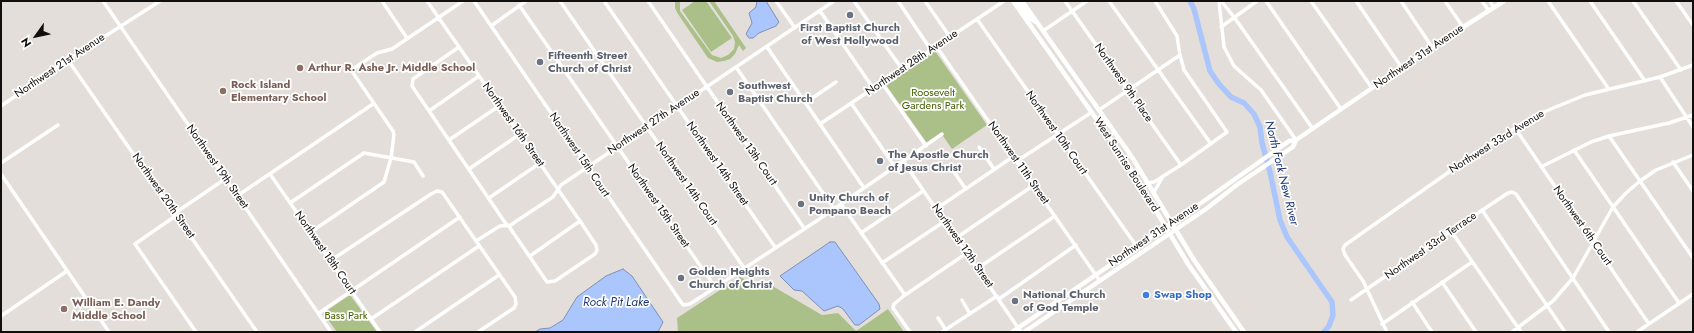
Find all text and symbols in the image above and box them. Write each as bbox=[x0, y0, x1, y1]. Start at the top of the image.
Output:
marker: First Baptist Church of West Hollywood bbox=[845, 10, 855, 20]
north arrow bbox=[16, 16, 56, 56]
place label: First Baptist Church of West Hollywood bbox=[800, 21, 900, 47]
street label: Northwest 31st Avenue bbox=[1372, 22, 1466, 92]
street label: Northwest 28th Avenue bbox=[863, 27, 961, 99]
street label: Northwest 21st Avenue bbox=[12, 31, 108, 101]
street label: Northwest 9th Place bbox=[1091, 41, 1155, 125]
place label: Fifteenth Street Church of Christ bbox=[548, 49, 631, 75]
marker: Fifteenth Street Church of Christ bbox=[535, 57, 545, 67]
place label: Arthur R. Ashe Jr. Middle School bbox=[308, 61, 475, 75]
marker: Arthur R. Ashe Jr. Middle School bbox=[295, 63, 305, 73]
place label: Rock Island Elementary School bbox=[231, 78, 326, 104]
place label: Southwest Baptist Church bbox=[738, 79, 813, 105]
street label: Northwest 16th Street bbox=[479, 81, 547, 169]
marker: Rock Island Elementary School bbox=[218, 86, 228, 96]
street label: Northwest 27th Avenue bbox=[606, 86, 702, 158]
park label: Roosevelt Gardens Park bbox=[902, 86, 964, 112]
marker: Southwest Baptist Church bbox=[725, 87, 735, 97]
street label: Northwest 10th Court bbox=[1022, 89, 1090, 177]
street label: Northwest 13th Court bbox=[712, 100, 780, 188]
street label: Northwest 33rd Avenue bbox=[1447, 107, 1547, 177]
street label: Northwest 15th Court bbox=[546, 110, 612, 200]
street label: West Sunrise Boulevard bbox=[1091, 115, 1161, 215]
street label: Northwest 11th Street bbox=[985, 119, 1051, 207]
water label: North Fork New River bbox=[1261, 119, 1301, 227]
street label: Northwest 14th Street bbox=[683, 120, 751, 208]
street label: Northwest 19th Street bbox=[183, 123, 251, 211]
street label: Northwest 14th Court bbox=[652, 140, 720, 228]
place label: The Apostle Church of Jesus Christ bbox=[888, 148, 989, 174]
street label: Northwest 20th Street bbox=[129, 151, 197, 241]
marker: The Apostle Church of Jesus Christ bbox=[875, 156, 885, 166]
street label: Northwest 15th Street bbox=[624, 162, 692, 250]
street label: Northwest 6th Court bbox=[1550, 184, 1614, 268]
place label: Unity Church of Pompano Beach bbox=[809, 191, 891, 217]
marker: Unity Church of Pompano Beach bbox=[796, 199, 806, 209]
street label: Northwest 31st Avenue bbox=[1107, 200, 1201, 270]
street label: Northwest 12th Street bbox=[928, 202, 996, 290]
street label: Northwest 18th Court bbox=[291, 209, 359, 297]
street label: Northwest 33rd Terrace bbox=[1383, 209, 1479, 283]
place label: Golden Heights Church of Christ bbox=[689, 265, 772, 291]
marker: Golden Heights Church of Christ bbox=[676, 273, 686, 283]
place label: National Church of God Temple bbox=[1023, 288, 1106, 314]
place label: Swap Shop bbox=[1154, 288, 1212, 302]
marker: Swap Shop bbox=[1141, 290, 1151, 300]
place label: William E. Dandy Middle School bbox=[72, 296, 160, 322]
water label: Rock Pit Lake bbox=[583, 296, 649, 310]
marker: National Church of God Temple bbox=[1010, 296, 1020, 306]
marker: William E. Dandy Middle School bbox=[59, 304, 69, 314]
park label: Bass Park bbox=[324, 309, 368, 323]

